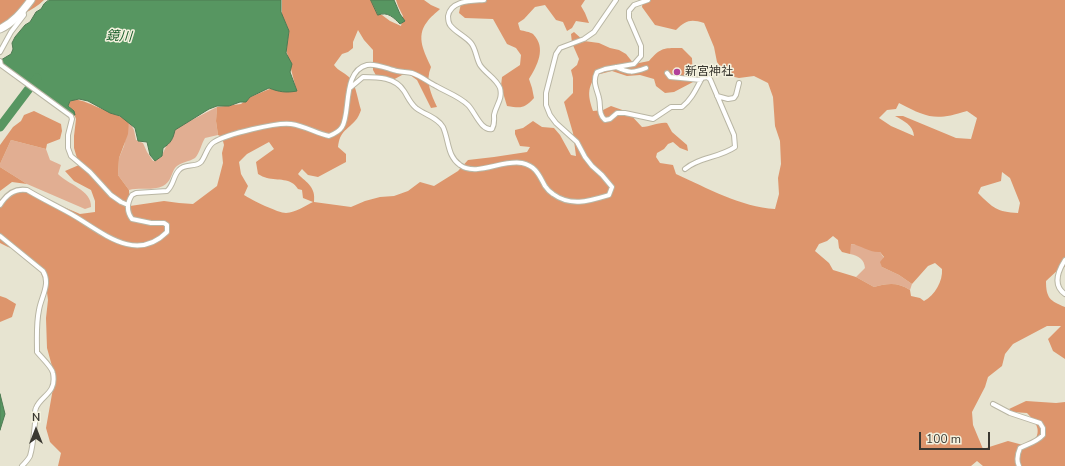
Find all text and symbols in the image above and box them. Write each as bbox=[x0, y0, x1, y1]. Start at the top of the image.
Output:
water label: 鏡川 bbox=[106, 29, 132, 45]
place label: 新宮神社 bbox=[685, 65, 733, 79]
marker: 新宮神社 bbox=[672, 67, 682, 77]
north arrow bbox=[16, 410, 56, 450]
text: N bbox=[32, 410, 40, 425]
scale bar bbox=[921, 424, 992, 450]
text: 100 m bbox=[926, 431, 961, 447]

